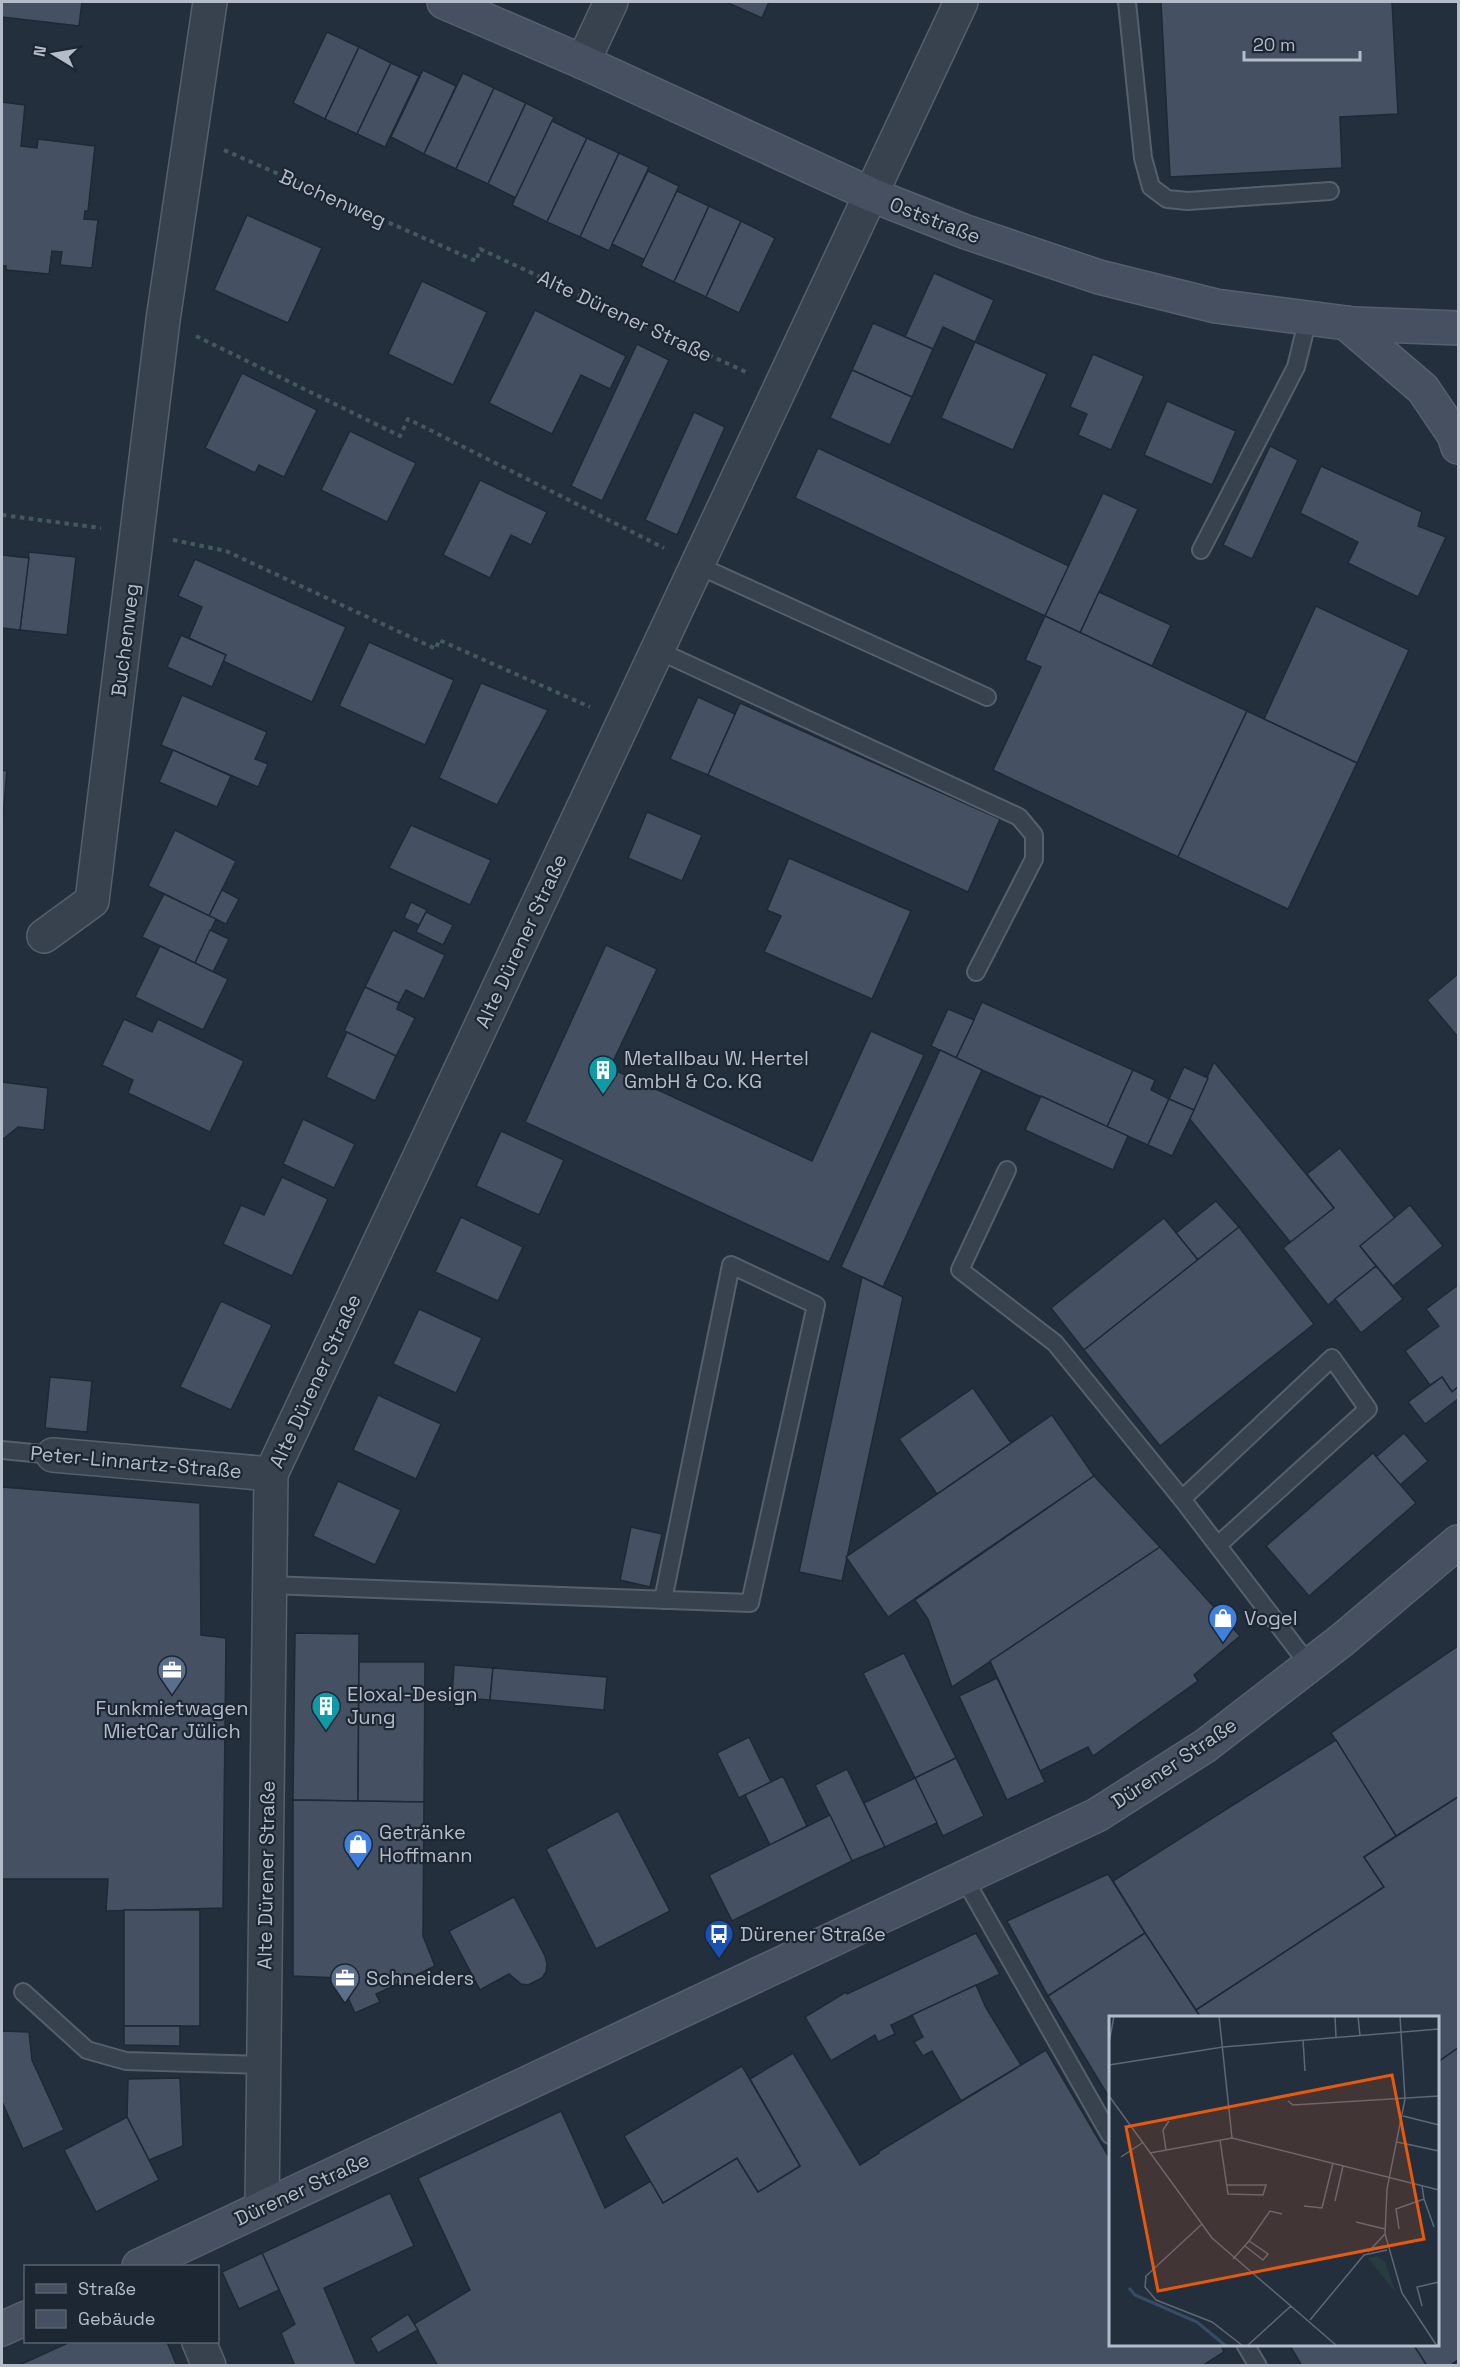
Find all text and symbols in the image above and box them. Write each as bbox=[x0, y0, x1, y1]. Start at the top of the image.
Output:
north arrow bbox=[24, 24, 84, 84]
scale bar bbox=[1244, 24, 1360, 62]
text: 20 m bbox=[1253, 33, 1296, 56]
text: N bbox=[28, 44, 51, 59]
street label: Buchenweg bbox=[276, 163, 390, 233]
street label: Oststraße bbox=[886, 191, 984, 249]
street label: Alte Dürener Straße bbox=[534, 264, 716, 368]
street label: Buchenweg bbox=[105, 582, 145, 698]
street label: Alte Dürener Straße bbox=[469, 850, 573, 1032]
place label: Metallbau W. Hertel GmbH & Co. KG bbox=[624, 1045, 809, 1094]
building icon: Metallbau W. Hertel GmbH & Co. KG bbox=[587, 1054, 619, 1096]
street label: Alte Dürener Straße bbox=[263, 1290, 367, 1472]
street label: Peter-Linnartz-Straße bbox=[29, 1440, 243, 1484]
shop icon: Vogel bbox=[1207, 1602, 1239, 1644]
place label: Vogel bbox=[1244, 1605, 1298, 1631]
office icon: Funkmietwagen MietCar Jülich bbox=[156, 1654, 188, 1696]
place label: Eloxal-Design Jung bbox=[347, 1681, 478, 1730]
building icon: Eloxal-Design Jung bbox=[310, 1690, 342, 1732]
place label: Funkmietwagen MietCar Jülich bbox=[96, 1695, 248, 1744]
street label: Dürener Straße bbox=[1106, 1711, 1242, 1815]
street label: Alte Dürener Straße bbox=[251, 1780, 281, 1970]
place label: Getränke Hoffmann bbox=[379, 1819, 473, 1868]
shop icon: Getränke Hoffmann bbox=[342, 1828, 374, 1870]
bus stop icon: Dürener Straße bbox=[703, 1918, 735, 1960]
place label: Dürener Straße bbox=[740, 1921, 886, 1947]
office icon: Schneiders bbox=[329, 1962, 361, 2004]
place label: Schneiders bbox=[366, 1965, 474, 1991]
inset map bbox=[1109, 2016, 1439, 2346]
street label: Dürener Straße bbox=[230, 2146, 374, 2232]
legend bbox=[24, 2265, 219, 2343]
text: Straße bbox=[78, 2277, 136, 2300]
text: Gebäude bbox=[78, 2307, 156, 2330]

